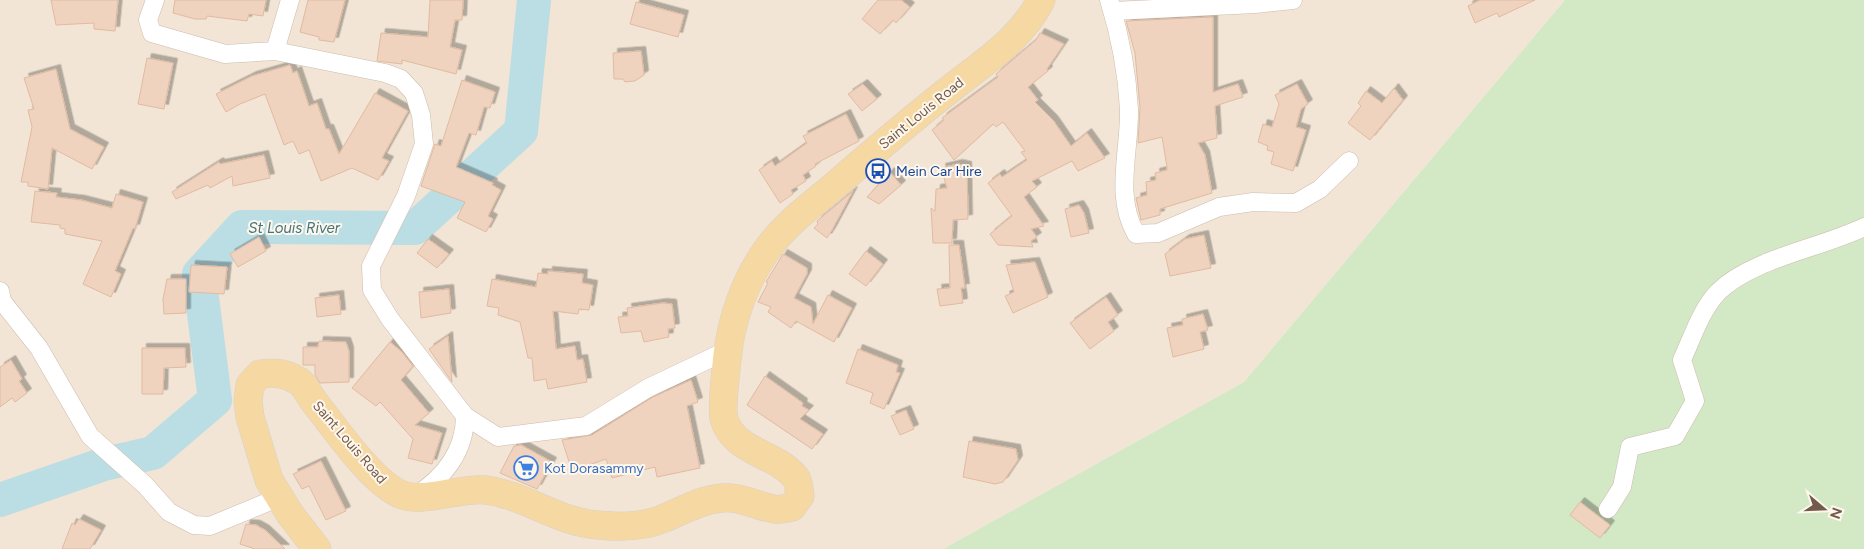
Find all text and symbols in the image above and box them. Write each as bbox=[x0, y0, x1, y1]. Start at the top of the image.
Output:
street label: Saint Louis Road bbox=[875, 74, 967, 153]
bus stop icon: Mein Car Hire bbox=[865, 158, 891, 184]
place label: Mein Car Hire bbox=[896, 163, 982, 180]
water label: St Louis River bbox=[248, 219, 341, 237]
street label: Saint Louis Road bbox=[309, 397, 390, 487]
supermarket icon: Kot Dorasammy bbox=[513, 455, 539, 481]
place label: Kot Dorasammy bbox=[544, 460, 644, 477]
north arrow bbox=[1799, 484, 1849, 534]
text: N bbox=[1826, 505, 1846, 521]

